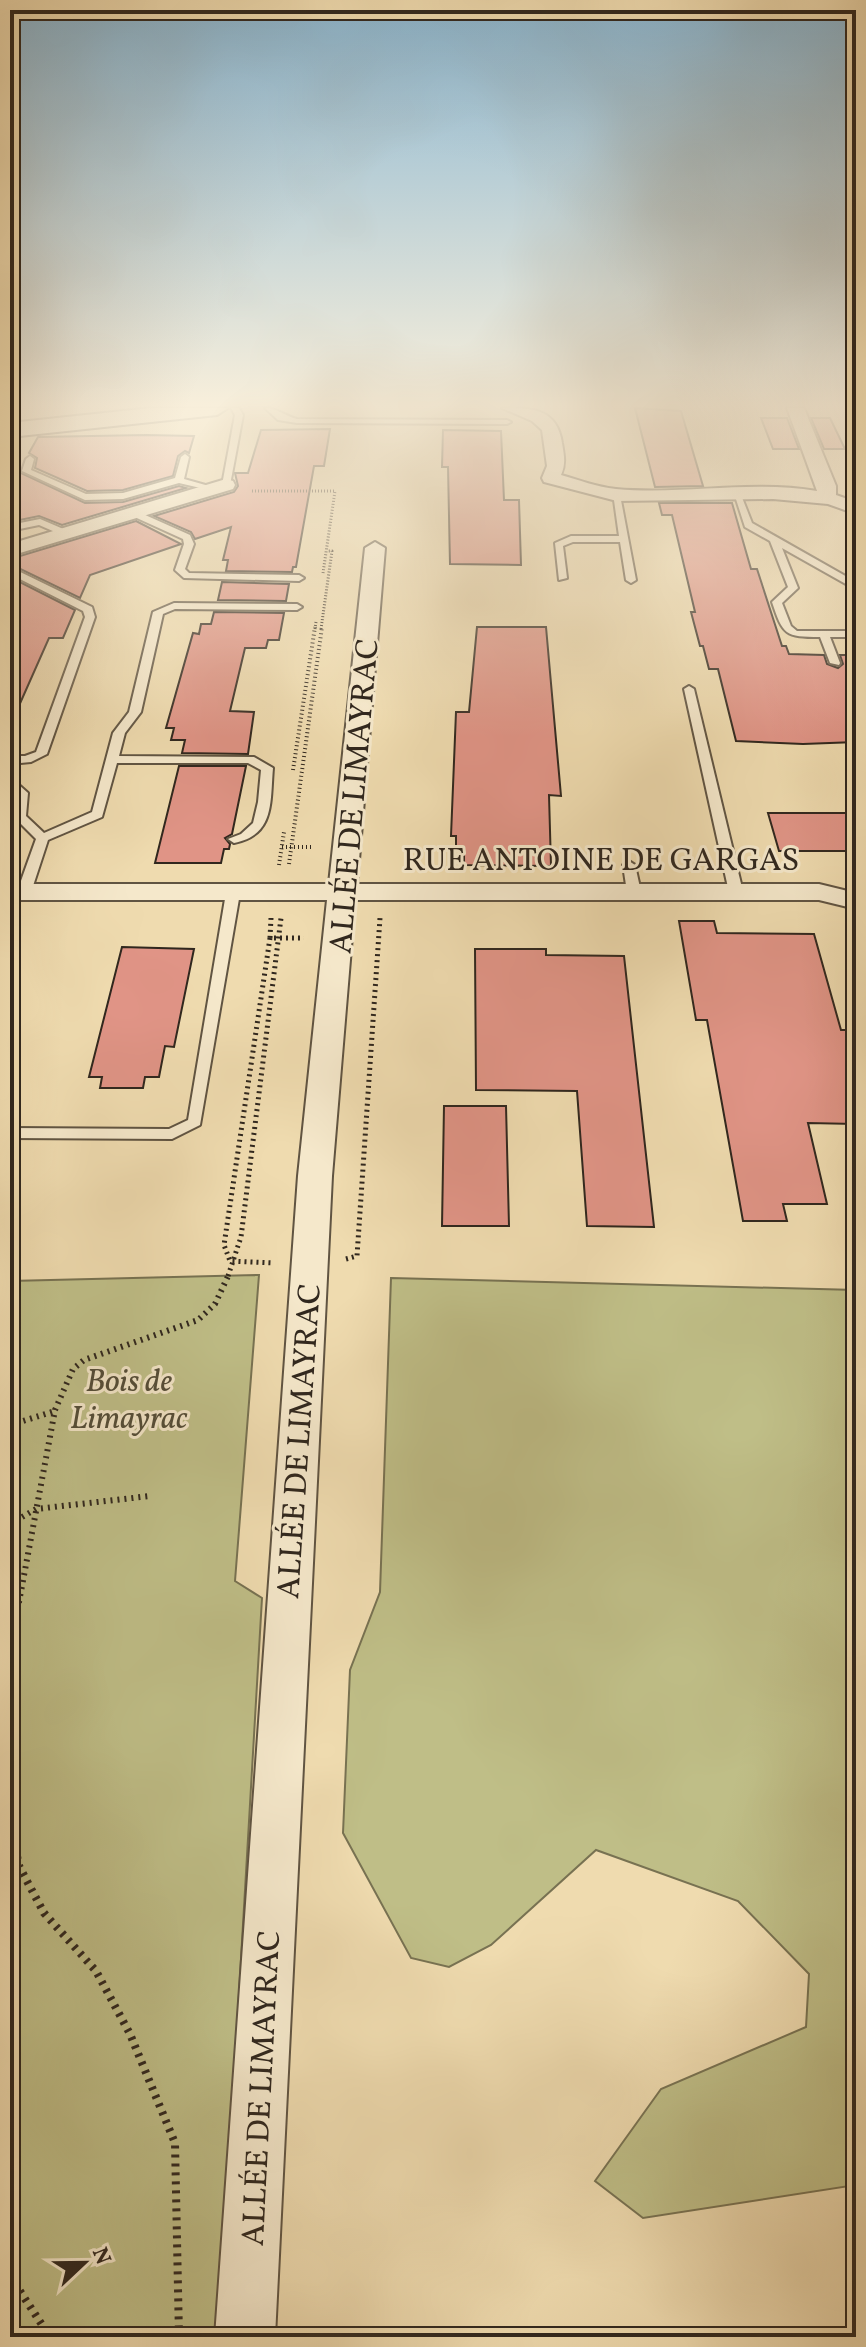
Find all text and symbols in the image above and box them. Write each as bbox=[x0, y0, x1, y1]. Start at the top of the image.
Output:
street label: ALLÉE DE LIMAYRAC bbox=[320, 637, 392, 956]
street label: RUE ANTOINE DE GARGAS bbox=[403, 840, 799, 884]
street label: ALLÉE DE LIMAYRAC bbox=[268, 1282, 334, 1600]
park label: Bois de Limayrac bbox=[70, 1361, 188, 1442]
street label: ALLÉE DE LIMAYRAC bbox=[233, 1929, 293, 2247]
north arrow bbox=[44, 2223, 124, 2303]
text: N bbox=[83, 2243, 118, 2270]

